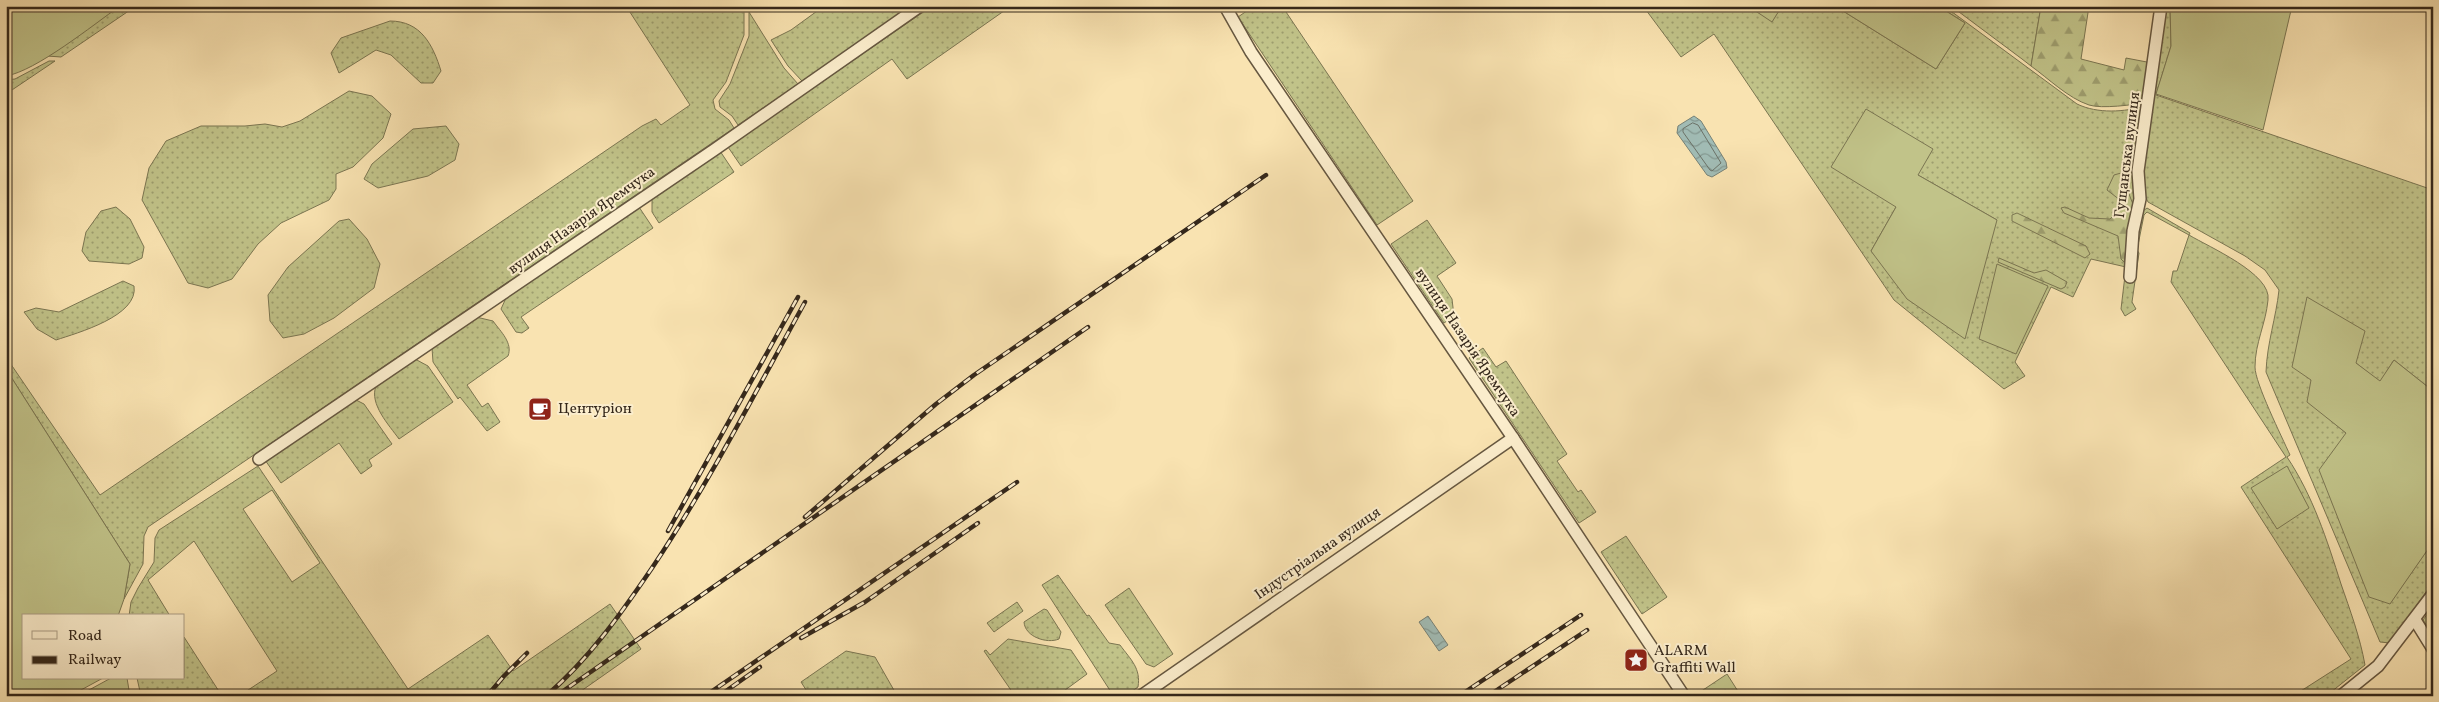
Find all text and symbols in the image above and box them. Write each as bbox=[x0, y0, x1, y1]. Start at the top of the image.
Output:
street label: Гущанська вулиця bbox=[2110, 91, 2146, 219]
street label: вулиця Назарія Яремчука bbox=[504, 162, 660, 280]
street label: вулиця Назарія Яремчука bbox=[1409, 264, 1525, 422]
cafe icon: Центуріон bbox=[527, 396, 553, 422]
place label: Центуріон bbox=[558, 399, 632, 420]
street label: Індустріальна вулиця bbox=[1251, 502, 1386, 606]
legend bbox=[22, 614, 185, 680]
text: Road bbox=[68, 626, 102, 647]
place label: ALARM Graffiti Wall bbox=[1654, 641, 1736, 679]
place icon: ALARM Graffiti Wall bbox=[1623, 647, 1649, 673]
text: Railway bbox=[68, 650, 121, 671]

